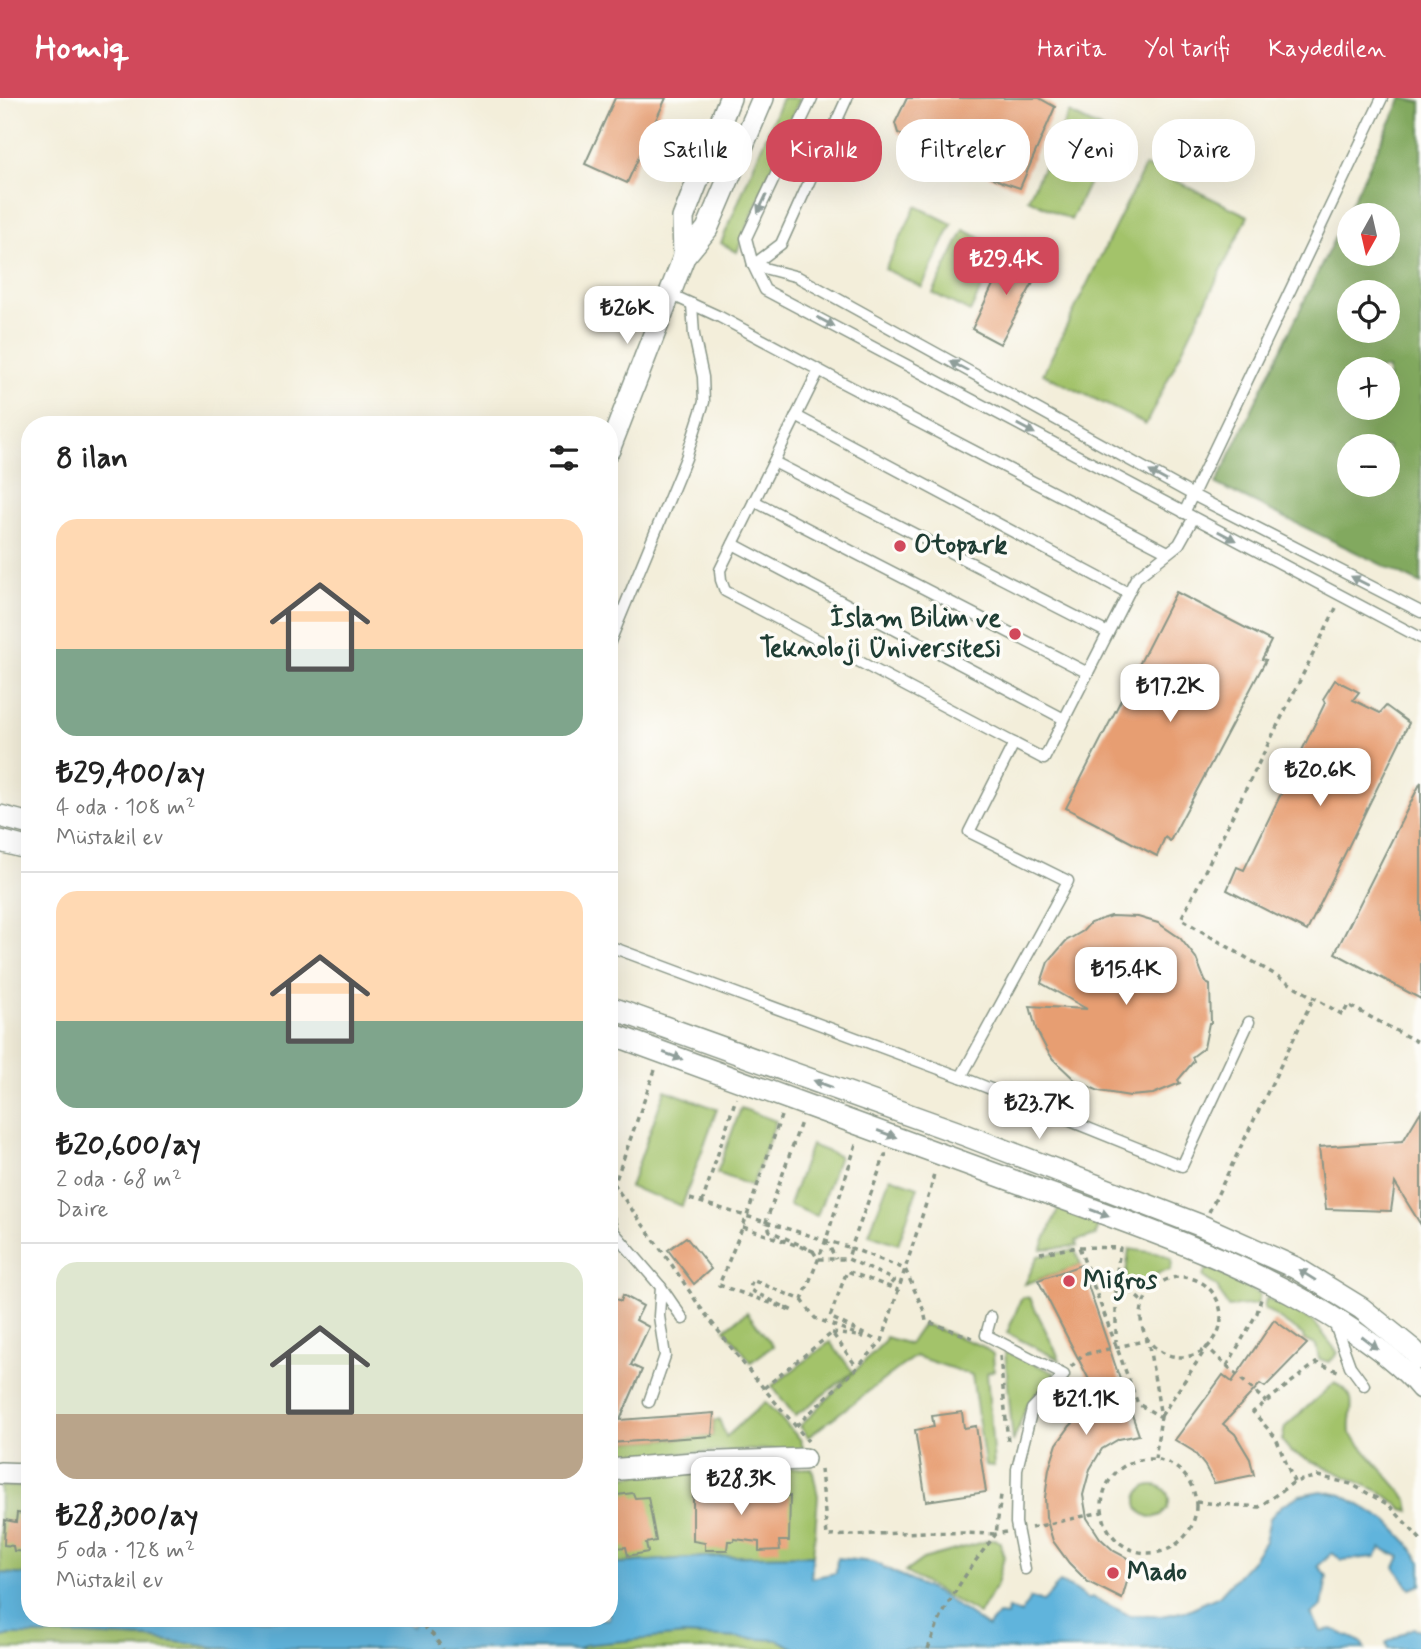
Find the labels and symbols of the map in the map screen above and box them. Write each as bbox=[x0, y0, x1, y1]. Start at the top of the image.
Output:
one-way arrow bbox=[757, 194, 768, 214]
north arrow bbox=[1337, 203, 1400, 266]
pin: ₺29.4K bbox=[949, 238, 1063, 297]
pin: ₺26K bbox=[586, 286, 668, 346]
one-way arrow bbox=[816, 316, 835, 328]
one-way arrow bbox=[949, 360, 969, 372]
one-way arrow bbox=[1017, 423, 1037, 435]
one-way arrow bbox=[1149, 470, 1168, 482]
place label: Otopark bbox=[914, 529, 1007, 563]
one-way arrow bbox=[1217, 531, 1237, 542]
marker: Otopark bbox=[892, 538, 908, 554]
one-way arrow bbox=[1350, 575, 1370, 587]
place label: İslam Bilim ve Teknoloji Üniversitesi bbox=[759, 602, 1001, 666]
marker: İslam Bilim ve Teknoloji Üniversitesi bbox=[1007, 626, 1023, 642]
pin: ₺17.2K bbox=[1113, 664, 1227, 724]
pin: ₺20.6K bbox=[1263, 748, 1377, 808]
pin: ₺15.4K bbox=[1069, 948, 1183, 1007]
one-way arrow bbox=[663, 1051, 684, 1062]
one-way arrow bbox=[812, 1078, 833, 1089]
pin: ₺23.7K bbox=[982, 1082, 1096, 1141]
one-way arrow bbox=[876, 1129, 897, 1140]
one-way arrow bbox=[1090, 1208, 1111, 1219]
place label: Migros bbox=[1083, 1264, 1158, 1301]
one-way arrow bbox=[1298, 1269, 1317, 1282]
marker: Migros bbox=[1061, 1273, 1077, 1289]
one-way arrow bbox=[1361, 1336, 1379, 1350]
pin: ₺21.1K bbox=[1029, 1378, 1143, 1437]
pin: ₺28.3K bbox=[684, 1458, 798, 1517]
place label: Mado bbox=[1127, 1556, 1187, 1590]
marker: Mado bbox=[1105, 1565, 1121, 1581]

